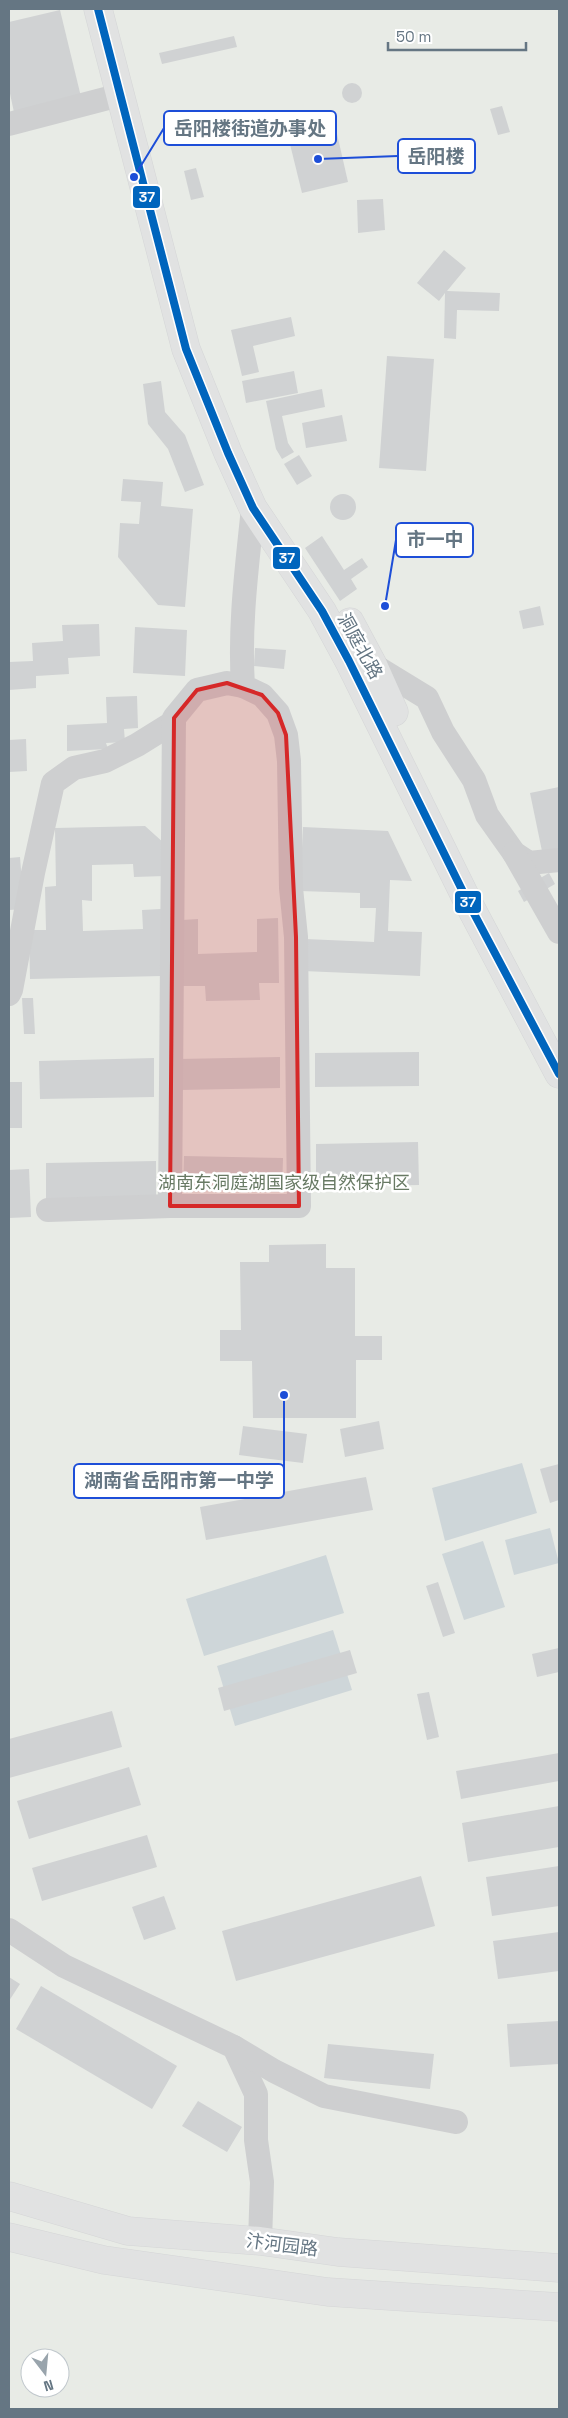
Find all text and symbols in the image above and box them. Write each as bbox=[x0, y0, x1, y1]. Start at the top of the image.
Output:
scale bar bbox=[388, 20, 526, 52]
text: 50 m bbox=[396, 27, 431, 46]
callout: 岳阳楼街道办事处 bbox=[164, 111, 336, 145]
text: 岳阳楼街道办事处 bbox=[174, 116, 326, 141]
callout: 岳阳楼 bbox=[398, 139, 475, 173]
text: 岳阳楼 bbox=[407, 144, 465, 169]
line badge: 37 bbox=[132, 185, 161, 209]
text: 37 bbox=[139, 188, 155, 206]
callout: 市一中 bbox=[396, 523, 473, 557]
text: 市一中 bbox=[406, 527, 464, 552]
line badge: 37 bbox=[272, 546, 301, 570]
text: 37 bbox=[279, 549, 295, 567]
street label: 洞庭北路 bbox=[333, 609, 388, 683]
line badge: 37 bbox=[454, 890, 482, 914]
text: 37 bbox=[460, 893, 476, 911]
park label: 湖南东洞庭湖国家级自然保护区 bbox=[158, 1171, 410, 1194]
callout: 湖南省岳阳市第一中学 bbox=[74, 1464, 284, 1498]
text: 湖南省岳阳市第一中学 bbox=[84, 1468, 274, 1493]
street label: 汴河园路 bbox=[245, 2229, 319, 2260]
north arrow bbox=[20, 2348, 70, 2398]
text: N bbox=[42, 2376, 56, 2395]

